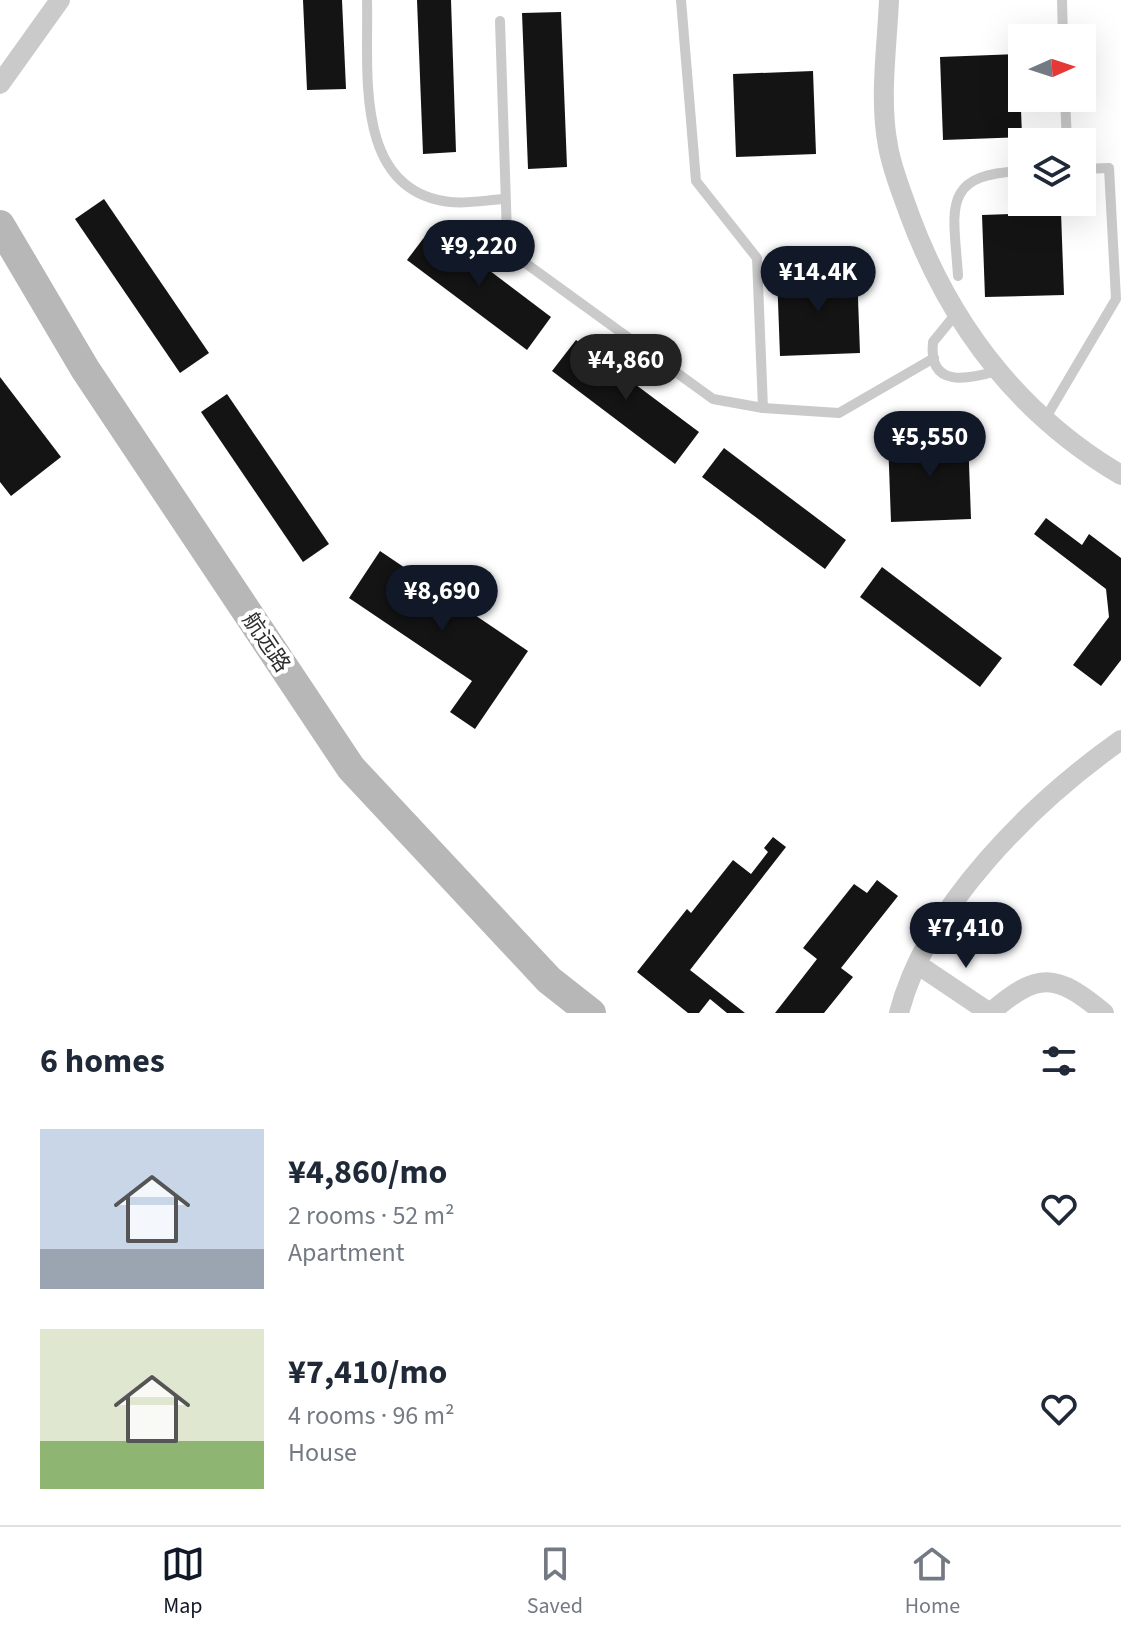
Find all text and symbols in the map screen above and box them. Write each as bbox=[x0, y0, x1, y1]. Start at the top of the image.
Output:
north arrow bbox=[1008, 24, 1096, 112]
map controls bbox=[1008, 24, 1096, 216]
button: layers bbox=[1008, 128, 1096, 216]
pin: ¥9,220 bbox=[414, 220, 544, 288]
text: ¥9,220 bbox=[441, 227, 517, 264]
pin: ¥14.4K bbox=[753, 246, 883, 314]
text: ¥14.4K bbox=[779, 253, 857, 290]
pin: ¥4,860 bbox=[561, 334, 691, 402]
text: ¥4,860 bbox=[588, 341, 664, 378]
pin: ¥5,550 bbox=[865, 411, 995, 479]
text: ¥5,550 bbox=[892, 418, 968, 455]
pin: ¥8,690 bbox=[377, 565, 507, 633]
text: ¥8,690 bbox=[404, 572, 480, 609]
street label: 航远路 bbox=[234, 606, 298, 679]
pin: ¥7,410 bbox=[901, 902, 1031, 970]
text: ¥7,410 bbox=[928, 909, 1004, 946]
text: 6 homes bbox=[40, 1037, 165, 1086]
icon: filters bbox=[1037, 1039, 1081, 1083]
text: ¥4,860/mo bbox=[288, 1148, 448, 1197]
icon: home bbox=[104, 1161, 200, 1257]
icon: heart bbox=[1037, 1187, 1081, 1231]
text: 2 rooms · 52 m² bbox=[288, 1197, 455, 1234]
text: Apartment bbox=[288, 1234, 405, 1271]
text: ¥7,410/mo bbox=[288, 1348, 448, 1397]
icon: home bbox=[104, 1361, 200, 1457]
icon: heart bbox=[1037, 1387, 1081, 1431]
text: 4 rooms · 96 m² bbox=[288, 1397, 455, 1434]
text: House bbox=[288, 1434, 357, 1471]
tab: Map bbox=[161, 1542, 205, 1622]
tab: Saved bbox=[527, 1542, 583, 1622]
tab: Home bbox=[905, 1542, 960, 1622]

